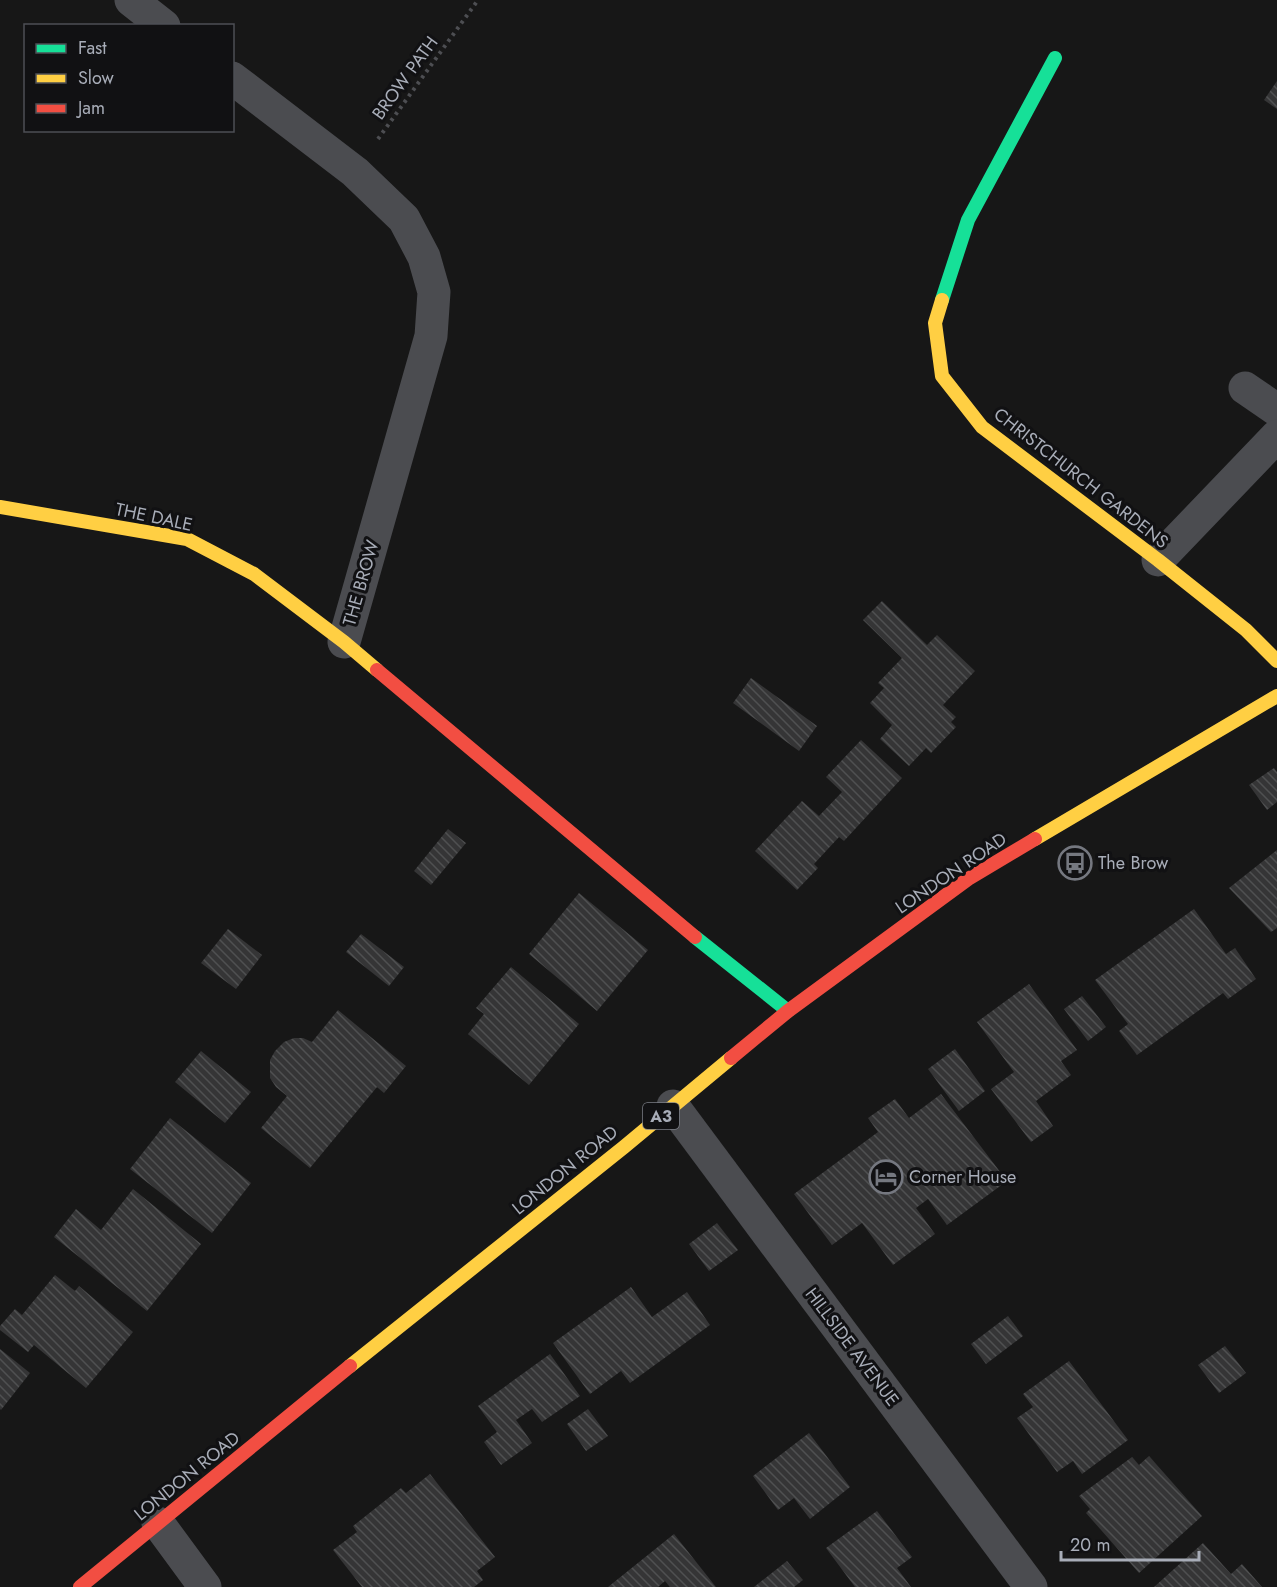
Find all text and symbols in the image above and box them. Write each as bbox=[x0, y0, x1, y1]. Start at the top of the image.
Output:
legend bbox=[24, 24, 234, 132]
street label: BROW PATH bbox=[366, 31, 444, 125]
text: Fast bbox=[78, 35, 107, 61]
text: Slow bbox=[78, 65, 115, 91]
text: Jam bbox=[76, 95, 105, 121]
street label: CHRISTCHURCH GARDENS bbox=[988, 401, 1174, 555]
street label: THE DALE bbox=[113, 496, 195, 538]
street label: THE BROW bbox=[336, 537, 386, 629]
street label: LONDON ROAD bbox=[890, 826, 1012, 920]
bus stop icon: The Brow bbox=[1057, 845, 1093, 881]
place label: The Brow bbox=[1098, 850, 1169, 876]
road number: A3 bbox=[643, 1103, 679, 1129]
street label: LONDON ROAD bbox=[507, 1119, 623, 1221]
hotel icon: Corner House bbox=[868, 1159, 904, 1195]
place label: Corner House bbox=[909, 1164, 1016, 1190]
street label: HILLSIDE AVENUE bbox=[799, 1282, 905, 1412]
street label: LONDON ROAD bbox=[129, 1425, 245, 1527]
scale bar bbox=[1061, 1524, 1199, 1562]
text: 20 m bbox=[1070, 1532, 1110, 1558]

